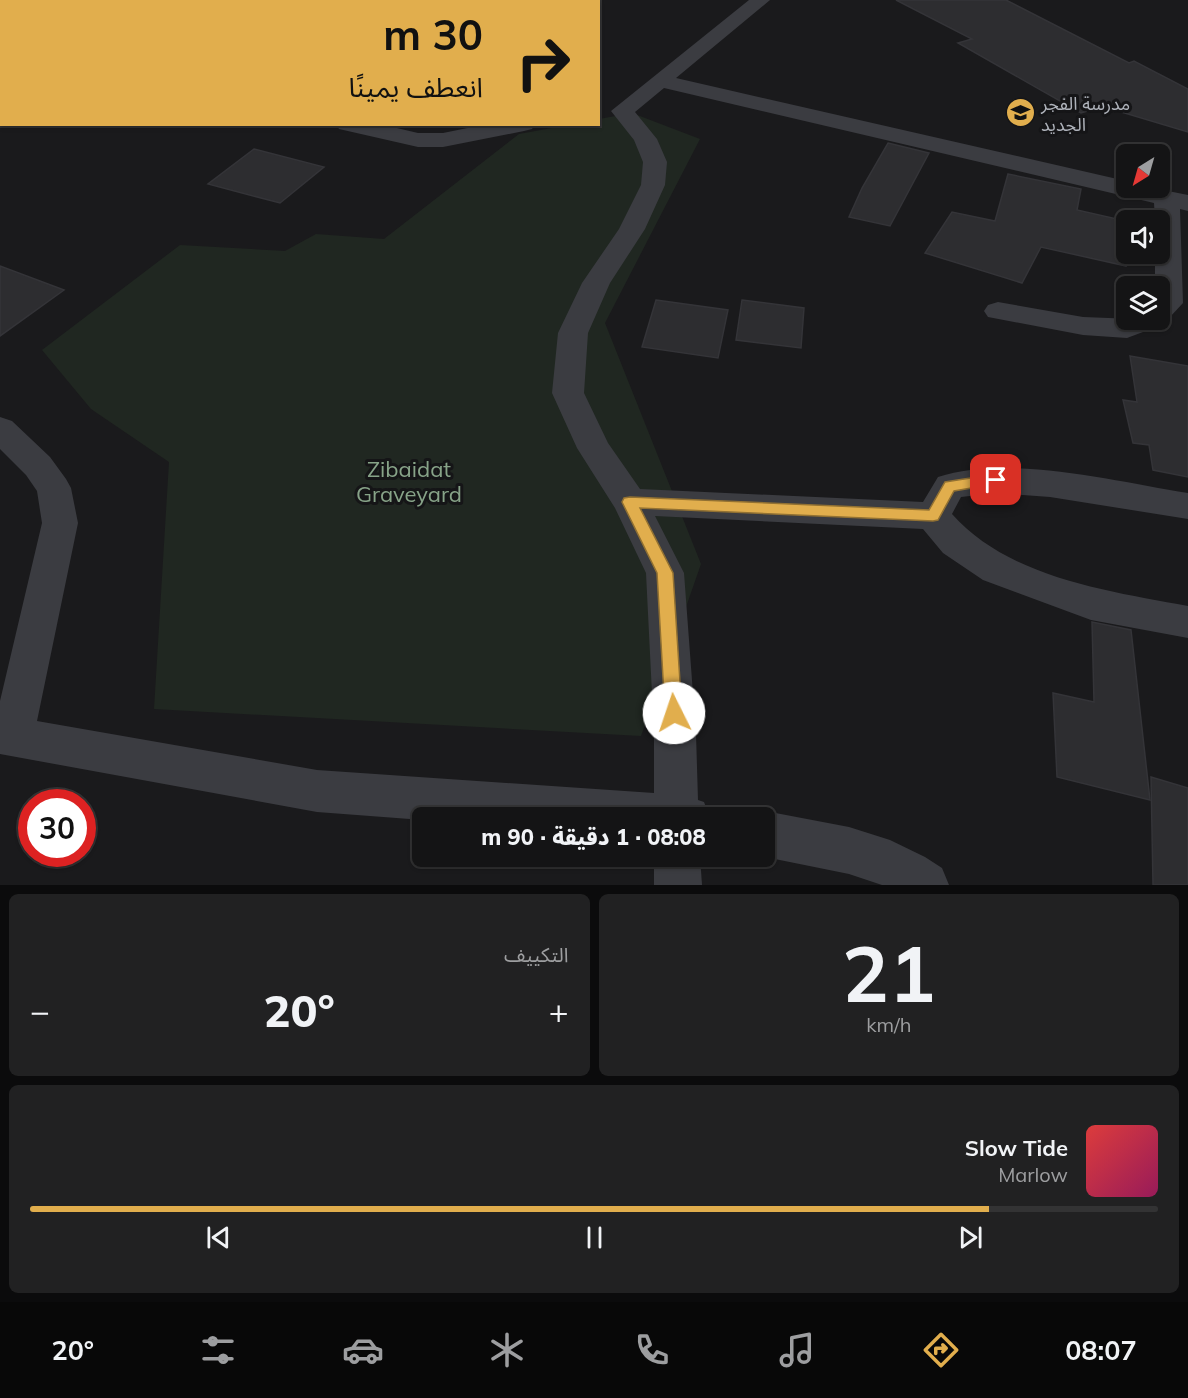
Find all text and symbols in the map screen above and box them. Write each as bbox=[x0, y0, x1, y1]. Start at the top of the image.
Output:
text: 30 m bbox=[383, 8, 483, 61]
icon: right bbox=[504, 24, 582, 102]
text: انعطف يمينًا bbox=[349, 70, 483, 104]
place label: مدرسة الفجر الجديد bbox=[1040, 92, 1130, 136]
school or university icon: مدرسة الفجر الجديد bbox=[1004, 97, 1036, 129]
north arrow bbox=[1116, 144, 1170, 198]
map controls bbox=[1116, 144, 1170, 330]
button: sound bbox=[1116, 210, 1170, 264]
button: layers bbox=[1116, 276, 1170, 330]
pin bbox=[970, 454, 1021, 505]
park label: Zibaidat Graveyard bbox=[356, 455, 462, 508]
icon: arrive bbox=[979, 463, 1012, 496]
position arrow bbox=[642, 681, 706, 745]
speed limit sign: 30 bbox=[18, 789, 96, 867]
text: 08:08 · 1 دقيقة · 90 m bbox=[481, 823, 706, 851]
text: 21 bbox=[842, 924, 936, 1022]
text: التكييف bbox=[504, 942, 569, 967]
text: 20° bbox=[264, 982, 335, 1038]
text: − bbox=[30, 990, 50, 1031]
text: + bbox=[549, 990, 569, 1031]
text: km/h bbox=[866, 1012, 911, 1037]
text: Slow Tide bbox=[965, 1134, 1068, 1162]
text: Marlow bbox=[998, 1162, 1068, 1187]
icon: previous bbox=[202, 1221, 235, 1254]
icon: pause bbox=[578, 1221, 611, 1254]
icon: next bbox=[954, 1221, 987, 1254]
icon: filters bbox=[197, 1329, 239, 1371]
icon: car bbox=[342, 1329, 384, 1371]
icon: climate bbox=[486, 1329, 528, 1371]
icon: phone bbox=[631, 1329, 673, 1371]
icon: music bbox=[776, 1329, 818, 1371]
icon: directions bbox=[920, 1329, 962, 1371]
text: 20° bbox=[51, 1333, 94, 1367]
text: 08:07 bbox=[1065, 1333, 1137, 1367]

